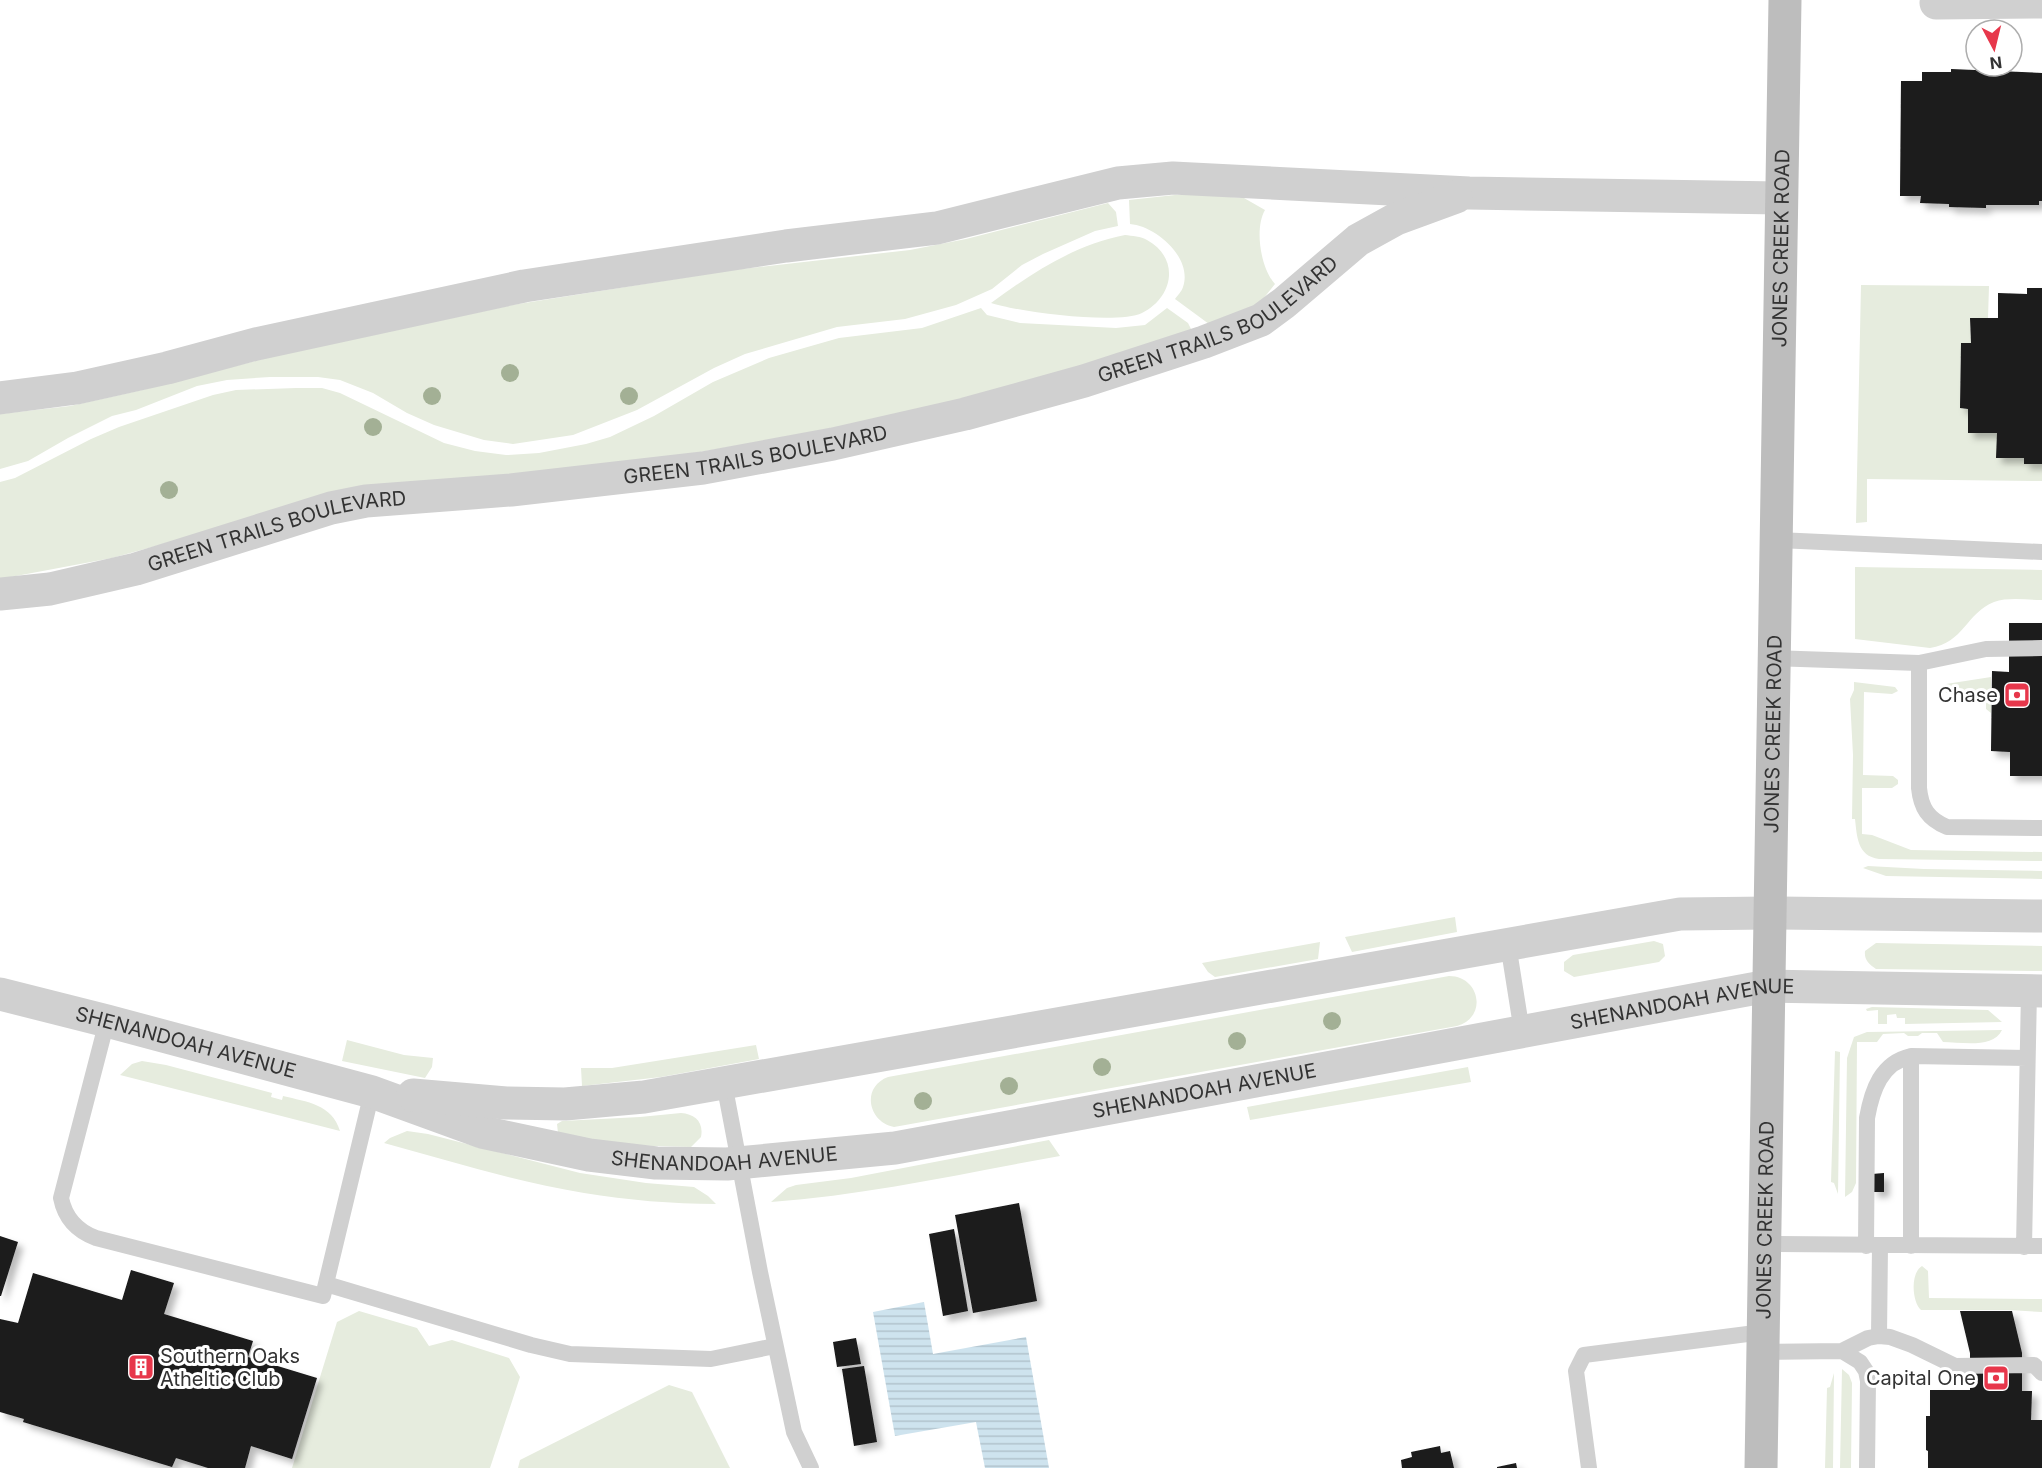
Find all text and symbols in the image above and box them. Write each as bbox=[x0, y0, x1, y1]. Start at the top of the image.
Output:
north arrow bbox=[1964, 18, 2024, 78]
text: N bbox=[1989, 52, 2003, 74]
street label: JONES CREEK ROAD bbox=[1767, 149, 1795, 348]
street label: GREEN TRAILS BOULEVARD bbox=[1095, 251, 1342, 388]
street label: GREEN TRAILS BOULEVARD bbox=[622, 420, 890, 489]
street label: GREEN TRAILS BOULEVARD bbox=[145, 486, 407, 577]
street label: JONES CREEK ROAD bbox=[1759, 635, 1787, 834]
bank icon: Chase bbox=[2002, 680, 2032, 710]
place label: Chase bbox=[1938, 683, 1998, 707]
street label: SHENANDOAH AVENUE bbox=[1568, 974, 1795, 1034]
street label: SHENANDOAH AVENUE bbox=[73, 1002, 299, 1083]
street label: SHENANDOAH AVENUE bbox=[1090, 1058, 1318, 1123]
street label: JONES CREEK ROAD bbox=[1751, 1121, 1779, 1320]
street label: SHENANDOAH AVENUE bbox=[610, 1142, 839, 1176]
place label: Southern Oaks Atheltic Club bbox=[160, 1344, 300, 1391]
building icon: Southern Oaks Atheltic Club bbox=[126, 1352, 156, 1382]
bank icon: Capital One bbox=[1981, 1363, 2011, 1393]
place label: Capital One bbox=[1866, 1366, 1976, 1390]

